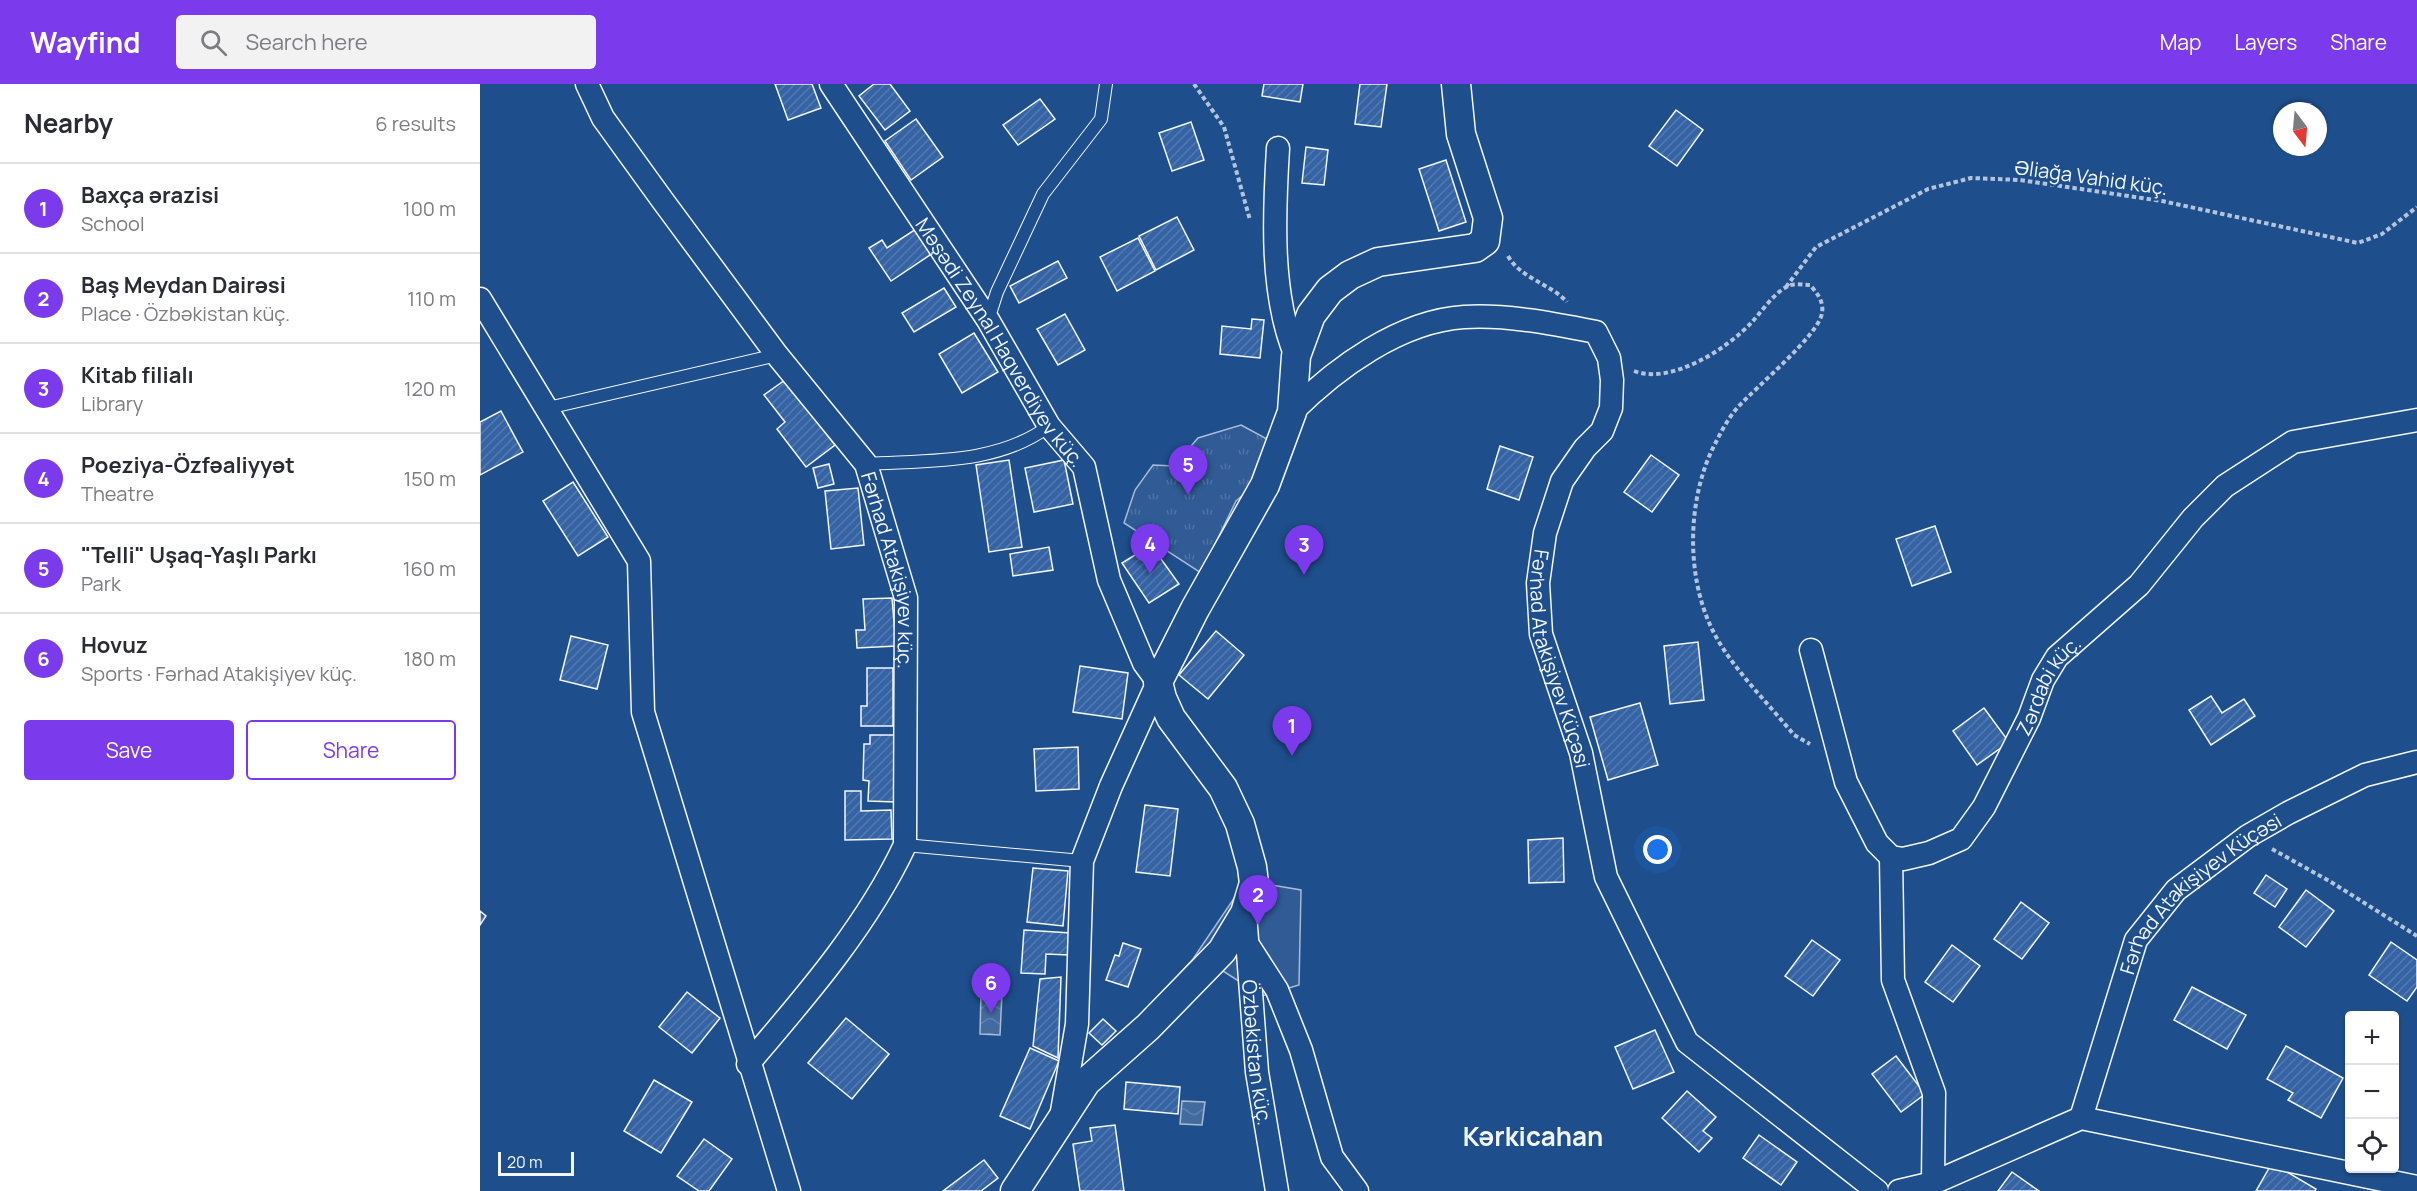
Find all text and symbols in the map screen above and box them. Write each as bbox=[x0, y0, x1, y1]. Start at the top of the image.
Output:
search box bbox=[176, 15, 596, 69]
text: Wayfind bbox=[30, 23, 140, 61]
icon: search bbox=[197, 26, 230, 59]
text: Search here bbox=[245, 27, 368, 57]
text: Map bbox=[2160, 28, 2201, 56]
text: Layers bbox=[2234, 28, 2297, 56]
text: Share bbox=[2330, 28, 2387, 56]
north arrow bbox=[2273, 102, 2327, 156]
text: Nearby bbox=[24, 105, 113, 141]
text: 6 results bbox=[375, 110, 456, 137]
street label: Əliağa Vahid küç. bbox=[2013, 153, 2169, 201]
text: Baxça ərazisi bbox=[81, 180, 219, 210]
text: 1 bbox=[39, 195, 48, 222]
text: 100 m bbox=[403, 195, 456, 222]
text: School bbox=[81, 210, 145, 237]
street label: Məşədi Zeynal Haqverdiyev küç. bbox=[910, 212, 1091, 472]
text: Baş Meydan Dairəsi bbox=[81, 270, 286, 300]
text: 2 bbox=[38, 285, 49, 312]
text: 110 m bbox=[407, 285, 456, 312]
text: Place · Özbəkistan küç. bbox=[81, 300, 290, 327]
text: Kitab filialı bbox=[81, 360, 194, 390]
text: 3 bbox=[38, 375, 49, 402]
text: 120 m bbox=[404, 375, 456, 402]
text: Library bbox=[81, 390, 143, 417]
pin: 5 bbox=[1168, 446, 1208, 495]
text: Poeziya-Özfəaliyyət bbox=[81, 450, 295, 480]
text: 4 bbox=[37, 465, 50, 492]
text: 150 m bbox=[403, 465, 456, 492]
street label: Fərhad Atakişiyev küç. bbox=[856, 468, 920, 669]
text: Theatre bbox=[81, 480, 154, 507]
pin: 4 bbox=[1130, 524, 1170, 574]
pin: 3 bbox=[1284, 526, 1324, 575]
text: "Telli" Uşaq-Yaşlı Parkı bbox=[81, 540, 317, 570]
street label: Fərhad Atakişiyev Küçəsi bbox=[1524, 548, 1597, 770]
text: 5 bbox=[38, 555, 49, 582]
text: 160 m bbox=[403, 555, 456, 582]
text: Park bbox=[81, 570, 121, 597]
street label: Zərdabi küç. bbox=[2009, 629, 2086, 740]
text: Hovuz bbox=[81, 630, 148, 660]
text: 6 bbox=[37, 645, 50, 672]
text: 180 m bbox=[403, 645, 456, 672]
text: Sports · Fərhad Atakişiyev küç. bbox=[81, 660, 357, 687]
pin: 1 bbox=[1272, 706, 1312, 756]
button: Save bbox=[24, 720, 234, 780]
button: Share bbox=[246, 720, 456, 780]
street label: Fərhad Atakişiyev Küçəsi bbox=[2113, 806, 2286, 977]
your location bbox=[1643, 835, 1672, 864]
pin: 2 bbox=[1238, 876, 1278, 925]
pin: 6 bbox=[972, 964, 1010, 1013]
street label: Özbəkistan küç. bbox=[1237, 979, 1279, 1127]
map controls bbox=[2345, 1011, 2399, 1173]
button: + bbox=[2345, 1011, 2399, 1065]
button: − bbox=[2345, 1065, 2399, 1119]
district label: Kərkicahan bbox=[1463, 1118, 1603, 1154]
button: locate bbox=[2345, 1119, 2399, 1173]
scale bar bbox=[498, 1149, 574, 1176]
text: 20 m bbox=[507, 1151, 543, 1173]

